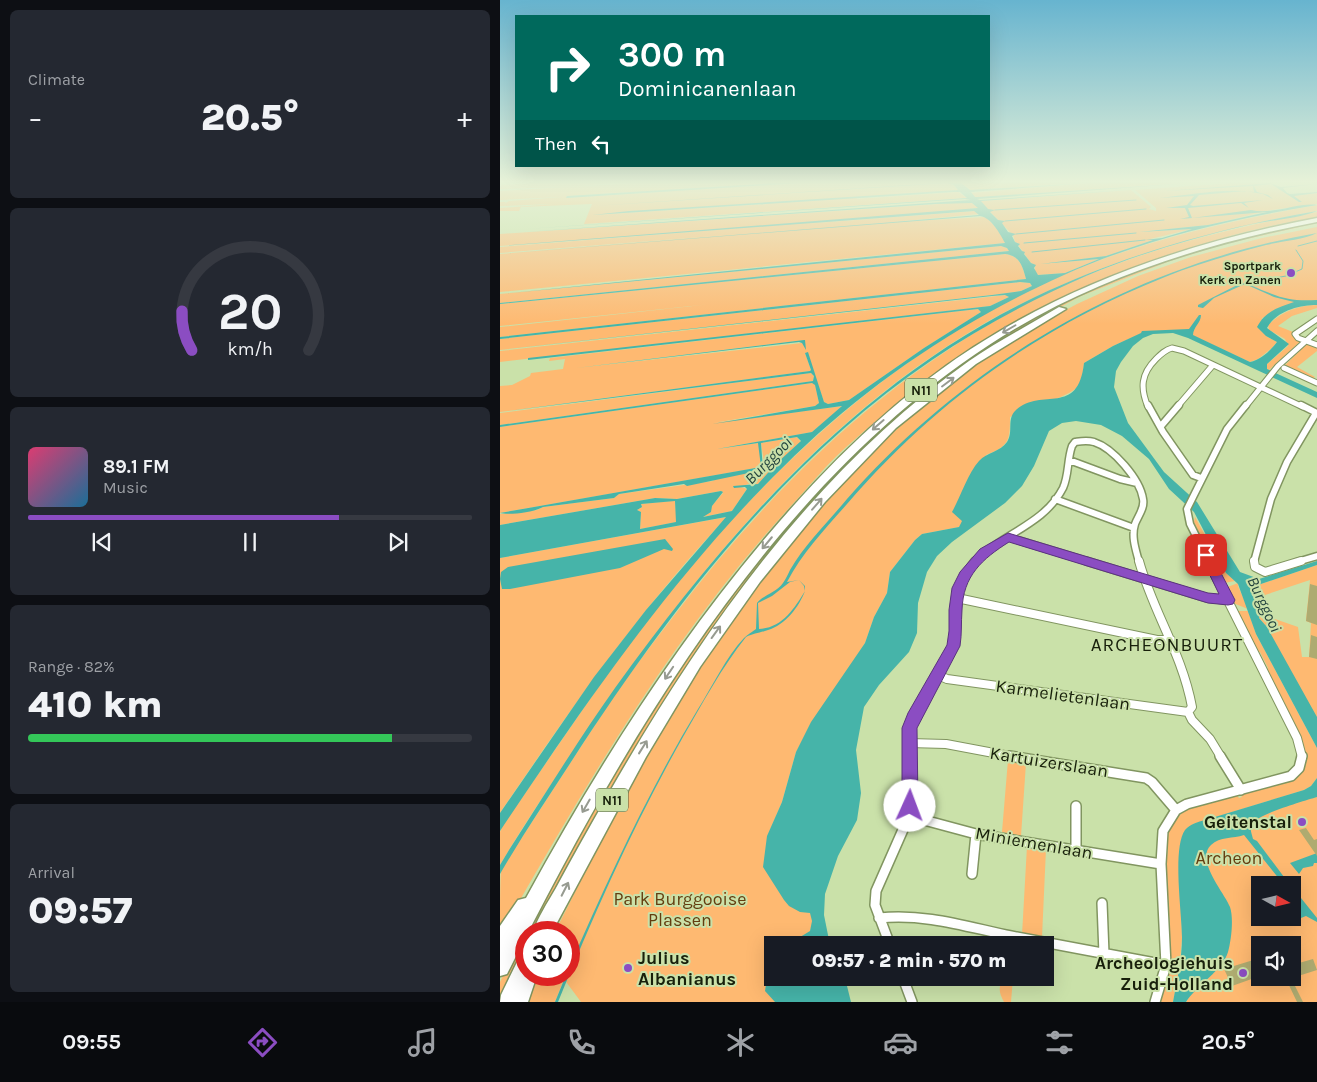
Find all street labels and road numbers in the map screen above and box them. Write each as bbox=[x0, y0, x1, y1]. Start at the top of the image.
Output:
road number: N11 bbox=[905, 378, 937, 402]
street label: Karmelietenlaan bbox=[994, 675, 1132, 715]
street label: Kartuizerslaan bbox=[988, 742, 1110, 782]
road number: N11 bbox=[596, 788, 628, 812]
street label: Miniemenlaan bbox=[974, 822, 1094, 864]

